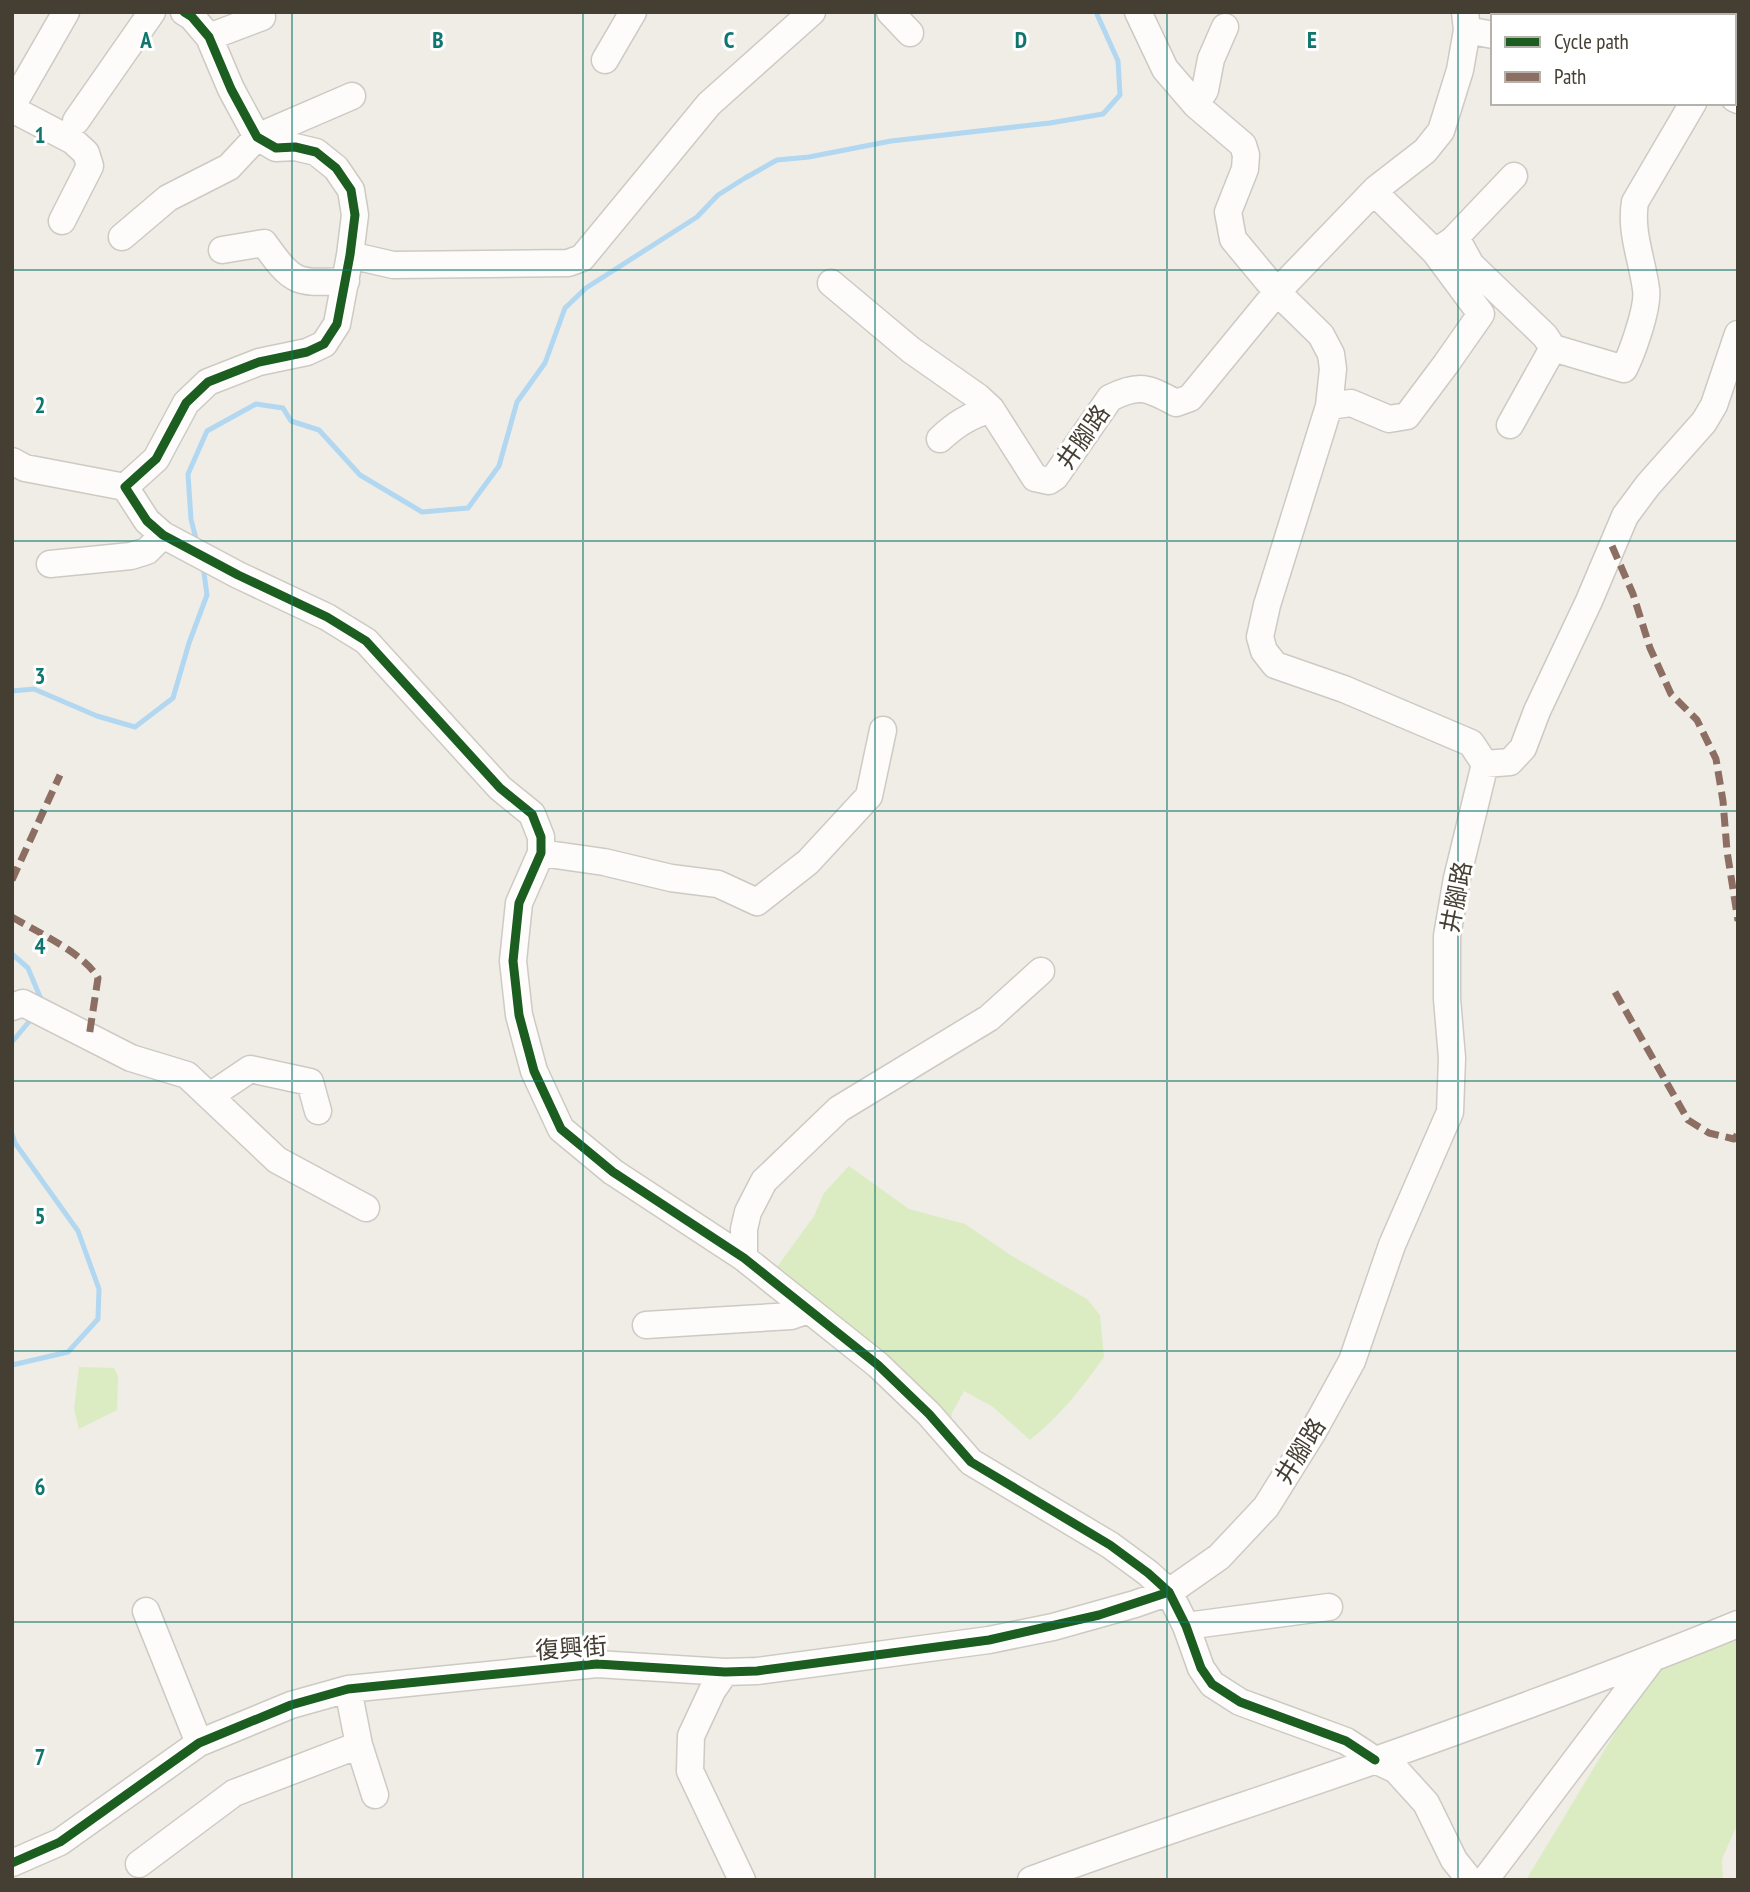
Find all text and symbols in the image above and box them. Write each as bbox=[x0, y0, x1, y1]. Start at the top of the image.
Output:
legend bbox=[1491, 14, 1736, 105]
text: A bbox=[139, 25, 152, 54]
text: B bbox=[432, 25, 444, 54]
text: C bbox=[724, 25, 735, 54]
text: D bbox=[1015, 25, 1027, 54]
text: E bbox=[1307, 25, 1317, 54]
text: Cycle path bbox=[1554, 28, 1629, 55]
text: Path bbox=[1554, 63, 1586, 90]
text: 1 bbox=[35, 120, 46, 149]
text: 2 bbox=[35, 390, 46, 419]
street label: 井腳路 bbox=[1050, 399, 1116, 475]
text: 3 bbox=[35, 661, 46, 690]
street label: 井腳路 bbox=[1434, 859, 1478, 935]
text: 4 bbox=[35, 931, 46, 960]
text: 5 bbox=[35, 1201, 46, 1230]
street label: 井腳路 bbox=[1268, 1412, 1332, 1490]
text: 6 bbox=[35, 1472, 46, 1501]
street label: 復興街 bbox=[534, 1630, 608, 1666]
text: 7 bbox=[35, 1742, 46, 1771]

